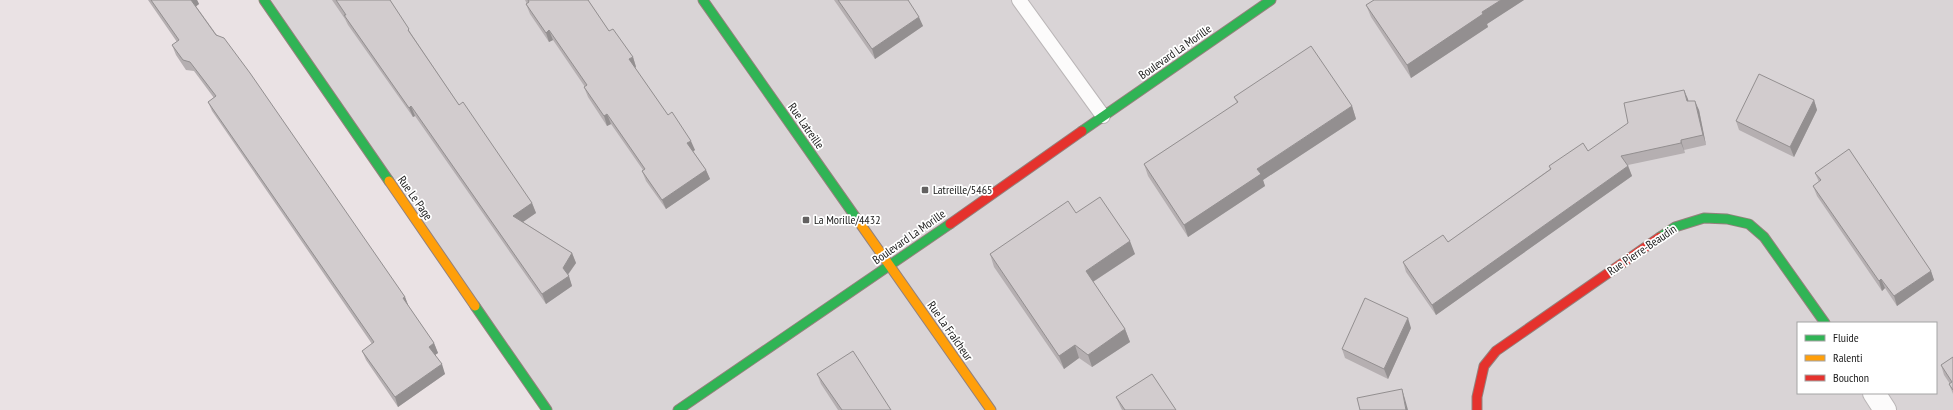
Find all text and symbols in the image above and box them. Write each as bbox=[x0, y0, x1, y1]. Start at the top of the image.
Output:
street label: Boulevard La Morille bbox=[1135, 21, 1214, 82]
street label: Rue Latreille bbox=[785, 100, 828, 152]
street label: Rue Le Page bbox=[395, 173, 436, 223]
place label: Latreille/5465 bbox=[933, 182, 992, 197]
marker: Latreille/5465 bbox=[920, 185, 930, 195]
street label: Boulevard La Morille bbox=[869, 206, 948, 267]
place label: La Morille/4432 bbox=[814, 212, 881, 227]
marker: La Morille/4432 bbox=[801, 215, 811, 225]
street label: Rue Pierre-Beaudin bbox=[1604, 221, 1679, 278]
street label: Rue La Fraîcheur bbox=[924, 298, 977, 364]
legend bbox=[1797, 322, 1937, 394]
text: Fluide bbox=[1833, 330, 1859, 345]
text: Ralenti bbox=[1833, 350, 1862, 365]
text: Bouchon bbox=[1833, 370, 1869, 385]

